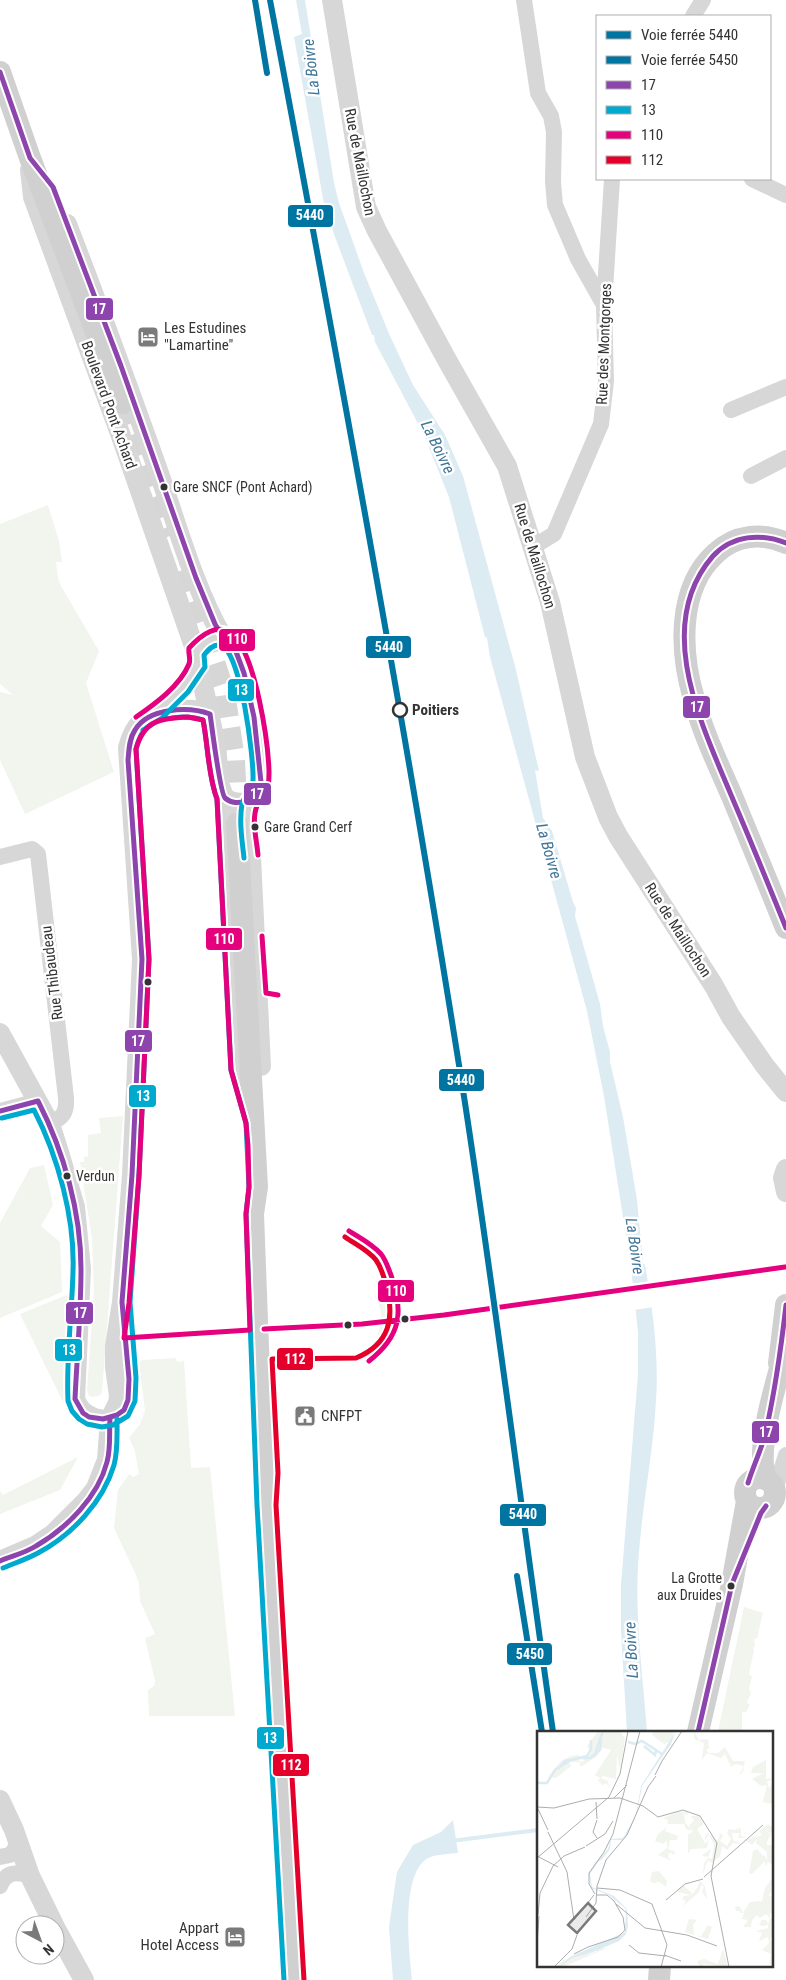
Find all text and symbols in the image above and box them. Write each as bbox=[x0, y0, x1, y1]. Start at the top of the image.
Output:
legend bbox=[596, 15, 771, 180]
text: Voie ferrée 5440 bbox=[641, 26, 738, 44]
water label: La Boivre bbox=[299, 38, 323, 96]
text: Voie ferrée 5450 bbox=[641, 51, 738, 69]
text: 17 bbox=[641, 76, 656, 94]
text: 13 bbox=[641, 101, 656, 119]
street label: Rue de Maillochon bbox=[341, 107, 379, 217]
text: 110 bbox=[641, 126, 663, 144]
text: 112 bbox=[641, 151, 663, 169]
line badge: 5440 bbox=[287, 204, 334, 228]
text: 5440 bbox=[296, 207, 324, 223]
street label: Rue des Montgorges bbox=[593, 283, 615, 405]
line badge: 17 bbox=[85, 297, 114, 321]
text: 17 bbox=[92, 301, 106, 317]
place label: Les Estudines "Lamartine" bbox=[164, 319, 247, 354]
hotel icon: Les Estudines "Lamartine" bbox=[136, 325, 160, 349]
street label: Boulevard Pont Achard bbox=[77, 339, 141, 471]
water label: La Boivre bbox=[417, 417, 459, 477]
place label: Gare SNCF (Pont Achard) bbox=[173, 479, 313, 496]
marker: Gare SNCF (Pont Achard) bbox=[159, 482, 169, 492]
street label: Rue de Maillochon bbox=[510, 501, 560, 611]
line badge: 110 bbox=[218, 628, 256, 652]
text: 110 bbox=[226, 631, 248, 647]
line badge: 5440 bbox=[365, 635, 412, 659]
text: 5440 bbox=[375, 639, 403, 655]
line badge: 13 bbox=[227, 678, 255, 702]
text: 13 bbox=[234, 682, 248, 698]
line badge: 17 bbox=[682, 695, 711, 719]
text: 17 bbox=[690, 699, 704, 715]
place label: Poitiers bbox=[412, 701, 459, 719]
marker: Poitiers bbox=[392, 702, 408, 718]
line badge: 17 bbox=[243, 782, 272, 806]
text: 17 bbox=[250, 786, 264, 802]
place label: Gare Grand Cerf bbox=[264, 819, 353, 835]
water label: La Boivre bbox=[532, 821, 566, 881]
marker: Gare Grand Cerf bbox=[250, 822, 260, 832]
street label: Rue de Maillochon bbox=[641, 879, 715, 981]
street label: Rue Thibaudeau bbox=[37, 925, 67, 1021]
line badge: 110 bbox=[205, 927, 243, 951]
text: 110 bbox=[213, 931, 235, 947]
unlabelled marker bbox=[143, 977, 153, 987]
line badge: 17 bbox=[124, 1029, 153, 1053]
text: 17 bbox=[131, 1033, 145, 1049]
line badge: 5440 bbox=[438, 1068, 485, 1092]
text: 5440 bbox=[447, 1072, 475, 1088]
line badge: 13 bbox=[128, 1084, 157, 1108]
text: 13 bbox=[136, 1088, 150, 1104]
place label: Verdun bbox=[76, 1168, 115, 1184]
marker: Verdun bbox=[62, 1171, 72, 1181]
water label: La Boivre bbox=[622, 1217, 648, 1275]
line badge: 110 bbox=[377, 1279, 415, 1303]
text: 110 bbox=[385, 1283, 407, 1299]
line badge: 17 bbox=[65, 1301, 94, 1325]
text: 17 bbox=[73, 1305, 87, 1321]
unlabelled marker bbox=[400, 1314, 410, 1324]
unlabelled marker bbox=[343, 1320, 353, 1330]
line badge: 13 bbox=[54, 1338, 83, 1362]
text: 13 bbox=[62, 1342, 76, 1358]
line badge: 112 bbox=[276, 1347, 314, 1371]
text: 112 bbox=[284, 1351, 306, 1367]
public building icon: CNFPT bbox=[293, 1404, 317, 1428]
place label: CNFPT bbox=[321, 1407, 362, 1425]
line badge: 17 bbox=[751, 1420, 780, 1444]
text: 17 bbox=[759, 1424, 773, 1440]
line badge: 5440 bbox=[499, 1503, 547, 1527]
text: 5440 bbox=[509, 1506, 537, 1522]
place label: La Grotte aux Druides bbox=[657, 1570, 722, 1603]
marker: La Grotte aux Druides bbox=[726, 1581, 736, 1591]
water label: La Boivre bbox=[620, 1621, 642, 1679]
line badge: 5450 bbox=[506, 1642, 553, 1666]
text: 5450 bbox=[516, 1646, 544, 1662]
line badge: 13 bbox=[256, 1726, 285, 1750]
text: 13 bbox=[263, 1730, 277, 1746]
inset map bbox=[537, 1731, 774, 1968]
line badge: 112 bbox=[272, 1753, 310, 1777]
text: 112 bbox=[280, 1757, 302, 1773]
north arrow bbox=[15, 1915, 65, 1965]
place label: Appart Hotel Access bbox=[141, 1919, 219, 1954]
hotel icon: Appart Hotel Access bbox=[223, 1925, 247, 1949]
text: N bbox=[40, 1941, 57, 1959]

